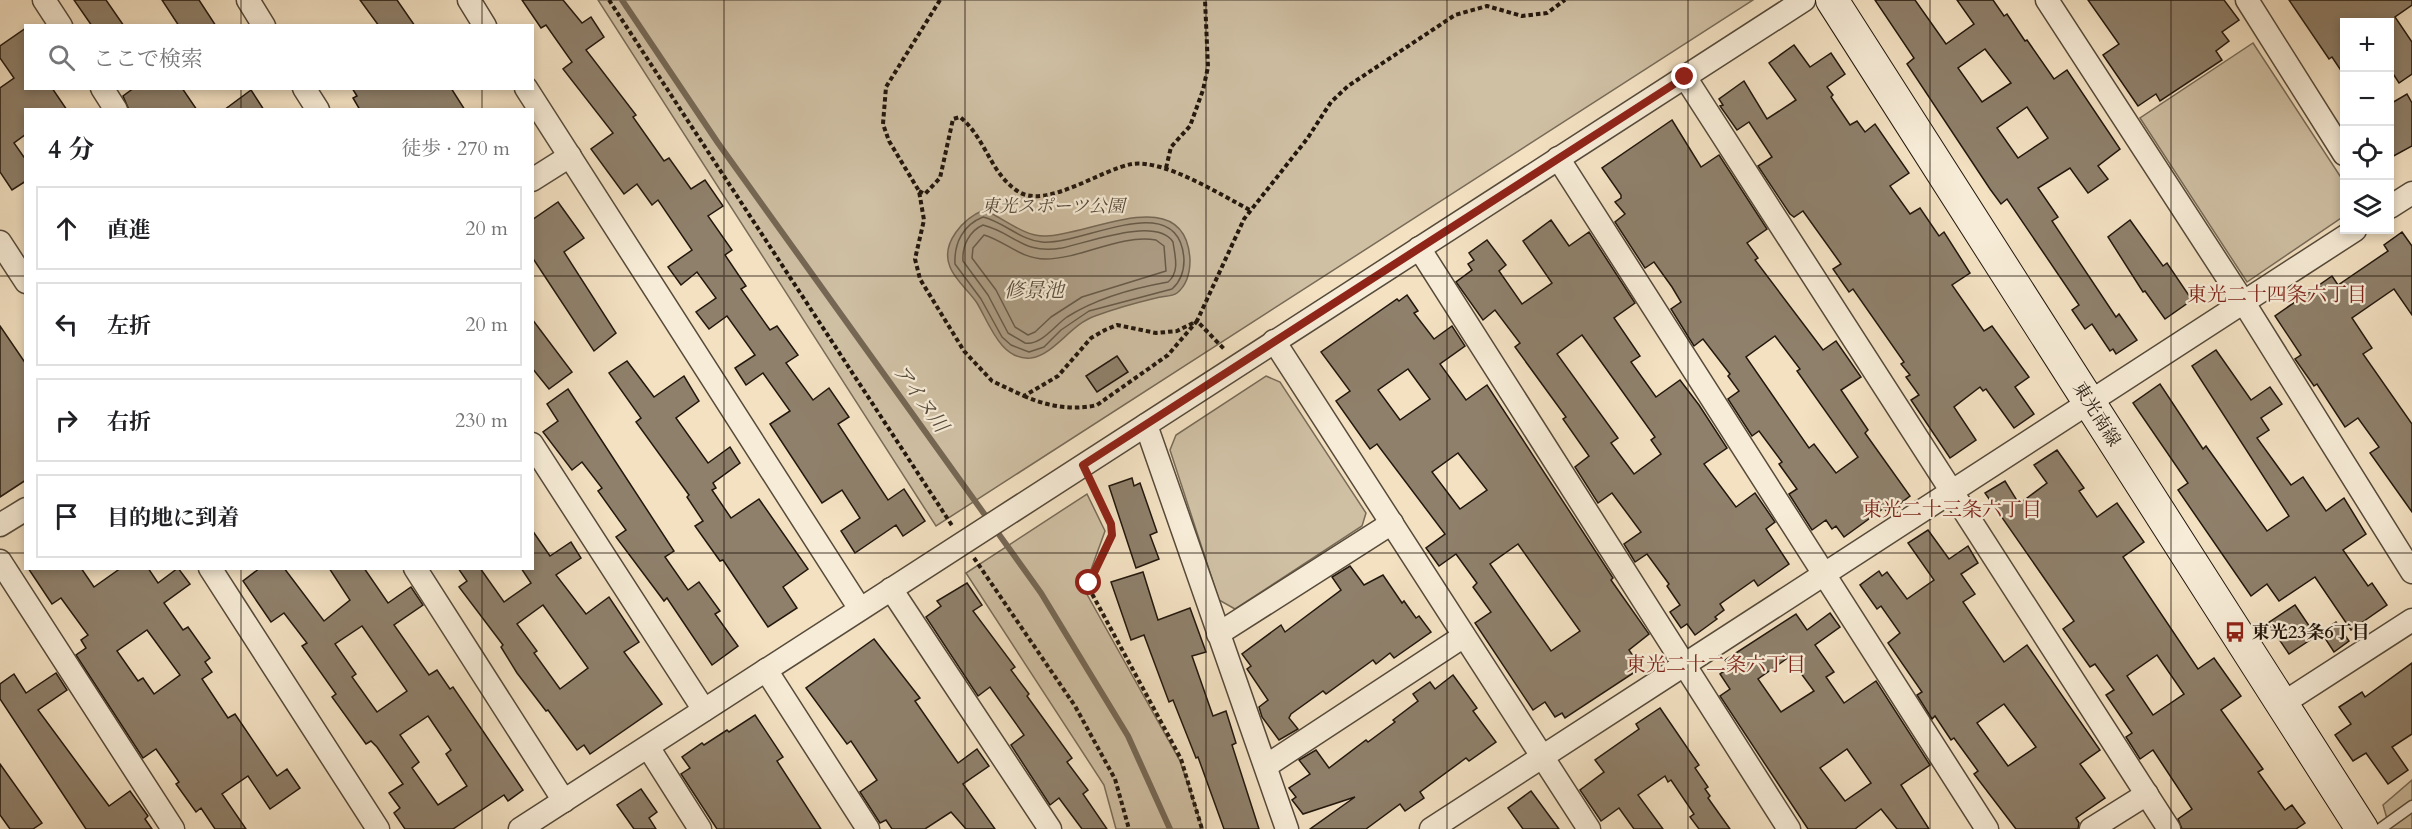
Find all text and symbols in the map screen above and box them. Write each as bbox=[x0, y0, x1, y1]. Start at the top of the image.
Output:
map controls bbox=[2340, 18, 2394, 234]
button: + bbox=[2340, 18, 2394, 72]
search box bbox=[24, 24, 534, 90]
icon: search bbox=[45, 41, 78, 74]
text: ここで検索 bbox=[93, 44, 203, 74]
route end bbox=[1671, 63, 1697, 89]
button: − bbox=[2340, 72, 2394, 126]
button: locate bbox=[2340, 126, 2394, 180]
text: 4 分 bbox=[48, 132, 94, 167]
text: 徒歩 · 270 m bbox=[401, 135, 510, 162]
button: layers bbox=[2340, 180, 2394, 234]
park label: 東光スポーツ公園 bbox=[981, 194, 1128, 219]
icon: ahead bbox=[50, 212, 83, 245]
text: 直進 bbox=[107, 215, 151, 245]
text: 20 m bbox=[465, 215, 508, 242]
water label: 修景池 bbox=[1004, 277, 1066, 304]
district label: 東光二十四条六丁目 bbox=[2187, 281, 2367, 308]
icon: left bbox=[50, 308, 83, 341]
text: 左折 bbox=[107, 311, 151, 341]
text: 20 m bbox=[465, 311, 508, 338]
water label: アイヌ川 bbox=[887, 359, 956, 439]
street label: 東光南線 bbox=[2067, 377, 2126, 451]
icon: right bbox=[50, 404, 83, 437]
text: 右折 bbox=[107, 407, 151, 437]
text: 230 m bbox=[455, 407, 508, 434]
district label: 東光二十三条六丁目 bbox=[1862, 496, 2042, 523]
icon: arrive bbox=[50, 500, 83, 533]
text: 目的地に到着 bbox=[107, 503, 239, 533]
route start bbox=[1075, 569, 1101, 595]
bus stop icon: 東光23条6丁目 bbox=[2223, 620, 2247, 644]
place label: 東光23条6丁目 bbox=[2252, 620, 2370, 645]
district label: 東光二十二条六丁目 bbox=[1626, 651, 1806, 678]

